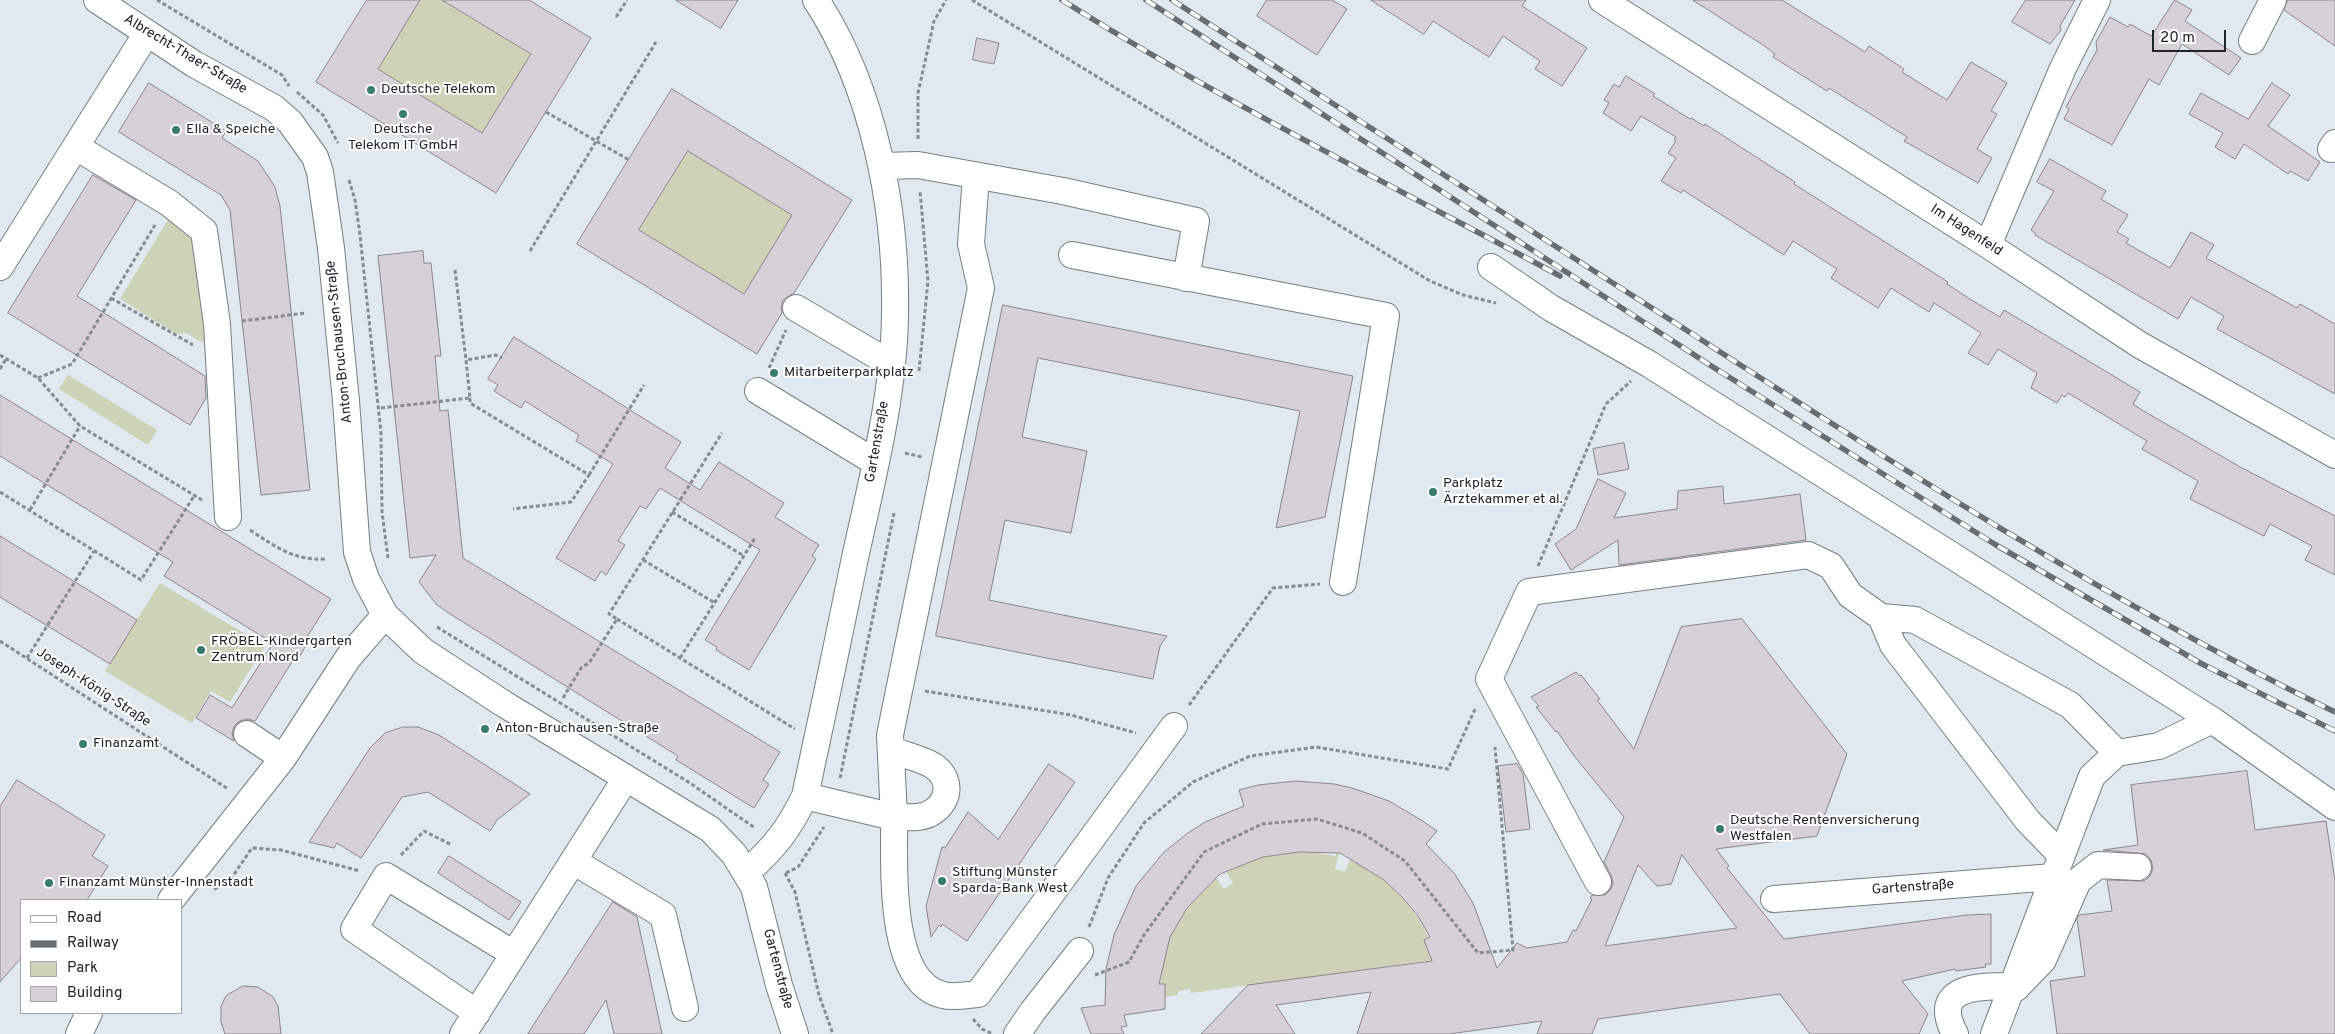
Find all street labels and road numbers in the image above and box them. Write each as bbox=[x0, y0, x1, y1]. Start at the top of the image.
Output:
street label: Albrecht-Thaer-Straße bbox=[120, 12, 250, 98]
street label: Im Hagenfeld bbox=[1927, 201, 2005, 261]
street label: Anton-Bruchausen-Straße bbox=[323, 260, 357, 424]
street label: Gartenstraße bbox=[863, 400, 893, 484]
street label: Joseph-König-Straße bbox=[33, 645, 153, 731]
street label: Gartenstraße bbox=[1871, 877, 1955, 899]
street label: Gartenstraße bbox=[758, 927, 796, 1011]

